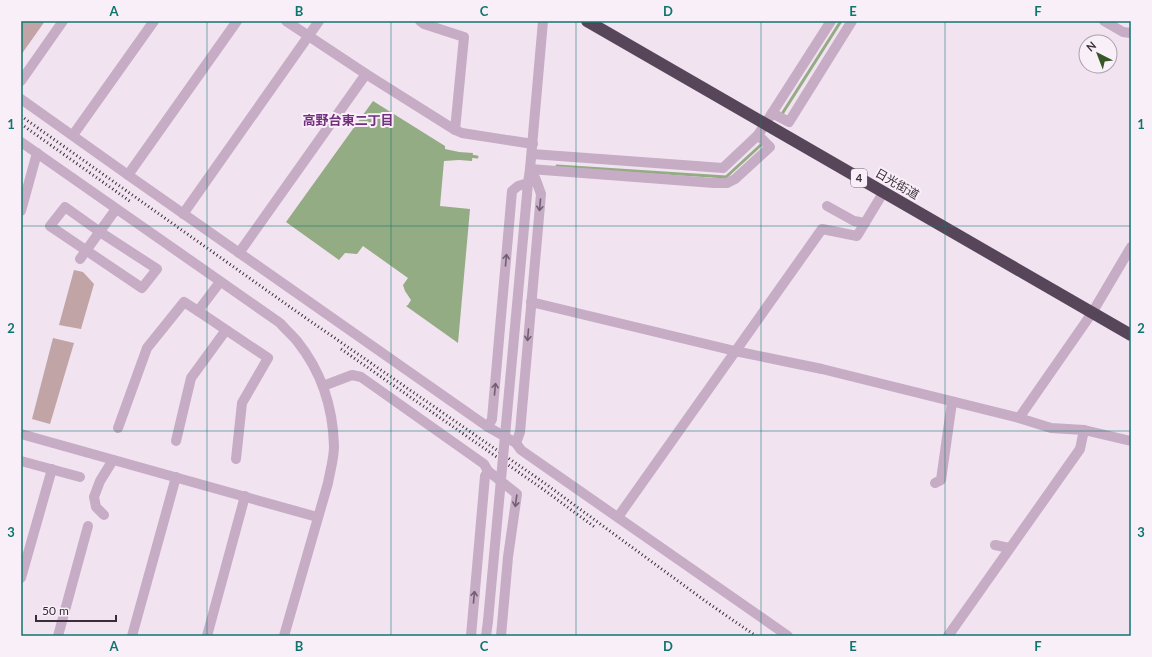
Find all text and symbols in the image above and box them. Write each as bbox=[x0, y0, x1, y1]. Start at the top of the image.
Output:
text: A bbox=[108, 3, 119, 19]
text: B bbox=[295, 3, 304, 19]
text: C bbox=[480, 3, 489, 19]
text: D bbox=[663, 3, 673, 19]
text: E bbox=[849, 3, 857, 19]
text: F bbox=[1034, 3, 1042, 19]
north arrow bbox=[1078, 34, 1118, 74]
text: N bbox=[1083, 39, 1098, 54]
district label: 高野台東二丁目 bbox=[302, 112, 394, 128]
text: 1 bbox=[7, 116, 15, 132]
text: 1 bbox=[1137, 116, 1145, 132]
street label: 日光街道 bbox=[873, 165, 922, 202]
road number: 4 bbox=[851, 169, 867, 187]
one-way arrow bbox=[536, 198, 544, 211]
one-way arrow bbox=[502, 254, 510, 267]
text: 2 bbox=[7, 320, 15, 336]
text: 2 bbox=[1137, 320, 1145, 336]
one-way arrow bbox=[524, 328, 531, 341]
one-way arrow bbox=[491, 383, 498, 396]
one-way arrow bbox=[512, 494, 520, 507]
text: 3 bbox=[7, 524, 15, 540]
text: 3 bbox=[1137, 524, 1145, 540]
one-way arrow bbox=[471, 591, 478, 604]
scale bar bbox=[36, 597, 116, 623]
text: 50 m bbox=[42, 603, 69, 618]
text: A bbox=[108, 638, 119, 654]
text: B bbox=[295, 638, 304, 654]
text: C bbox=[480, 638, 489, 654]
text: D bbox=[663, 638, 673, 654]
text: E bbox=[849, 638, 857, 654]
text: F bbox=[1034, 638, 1042, 654]

